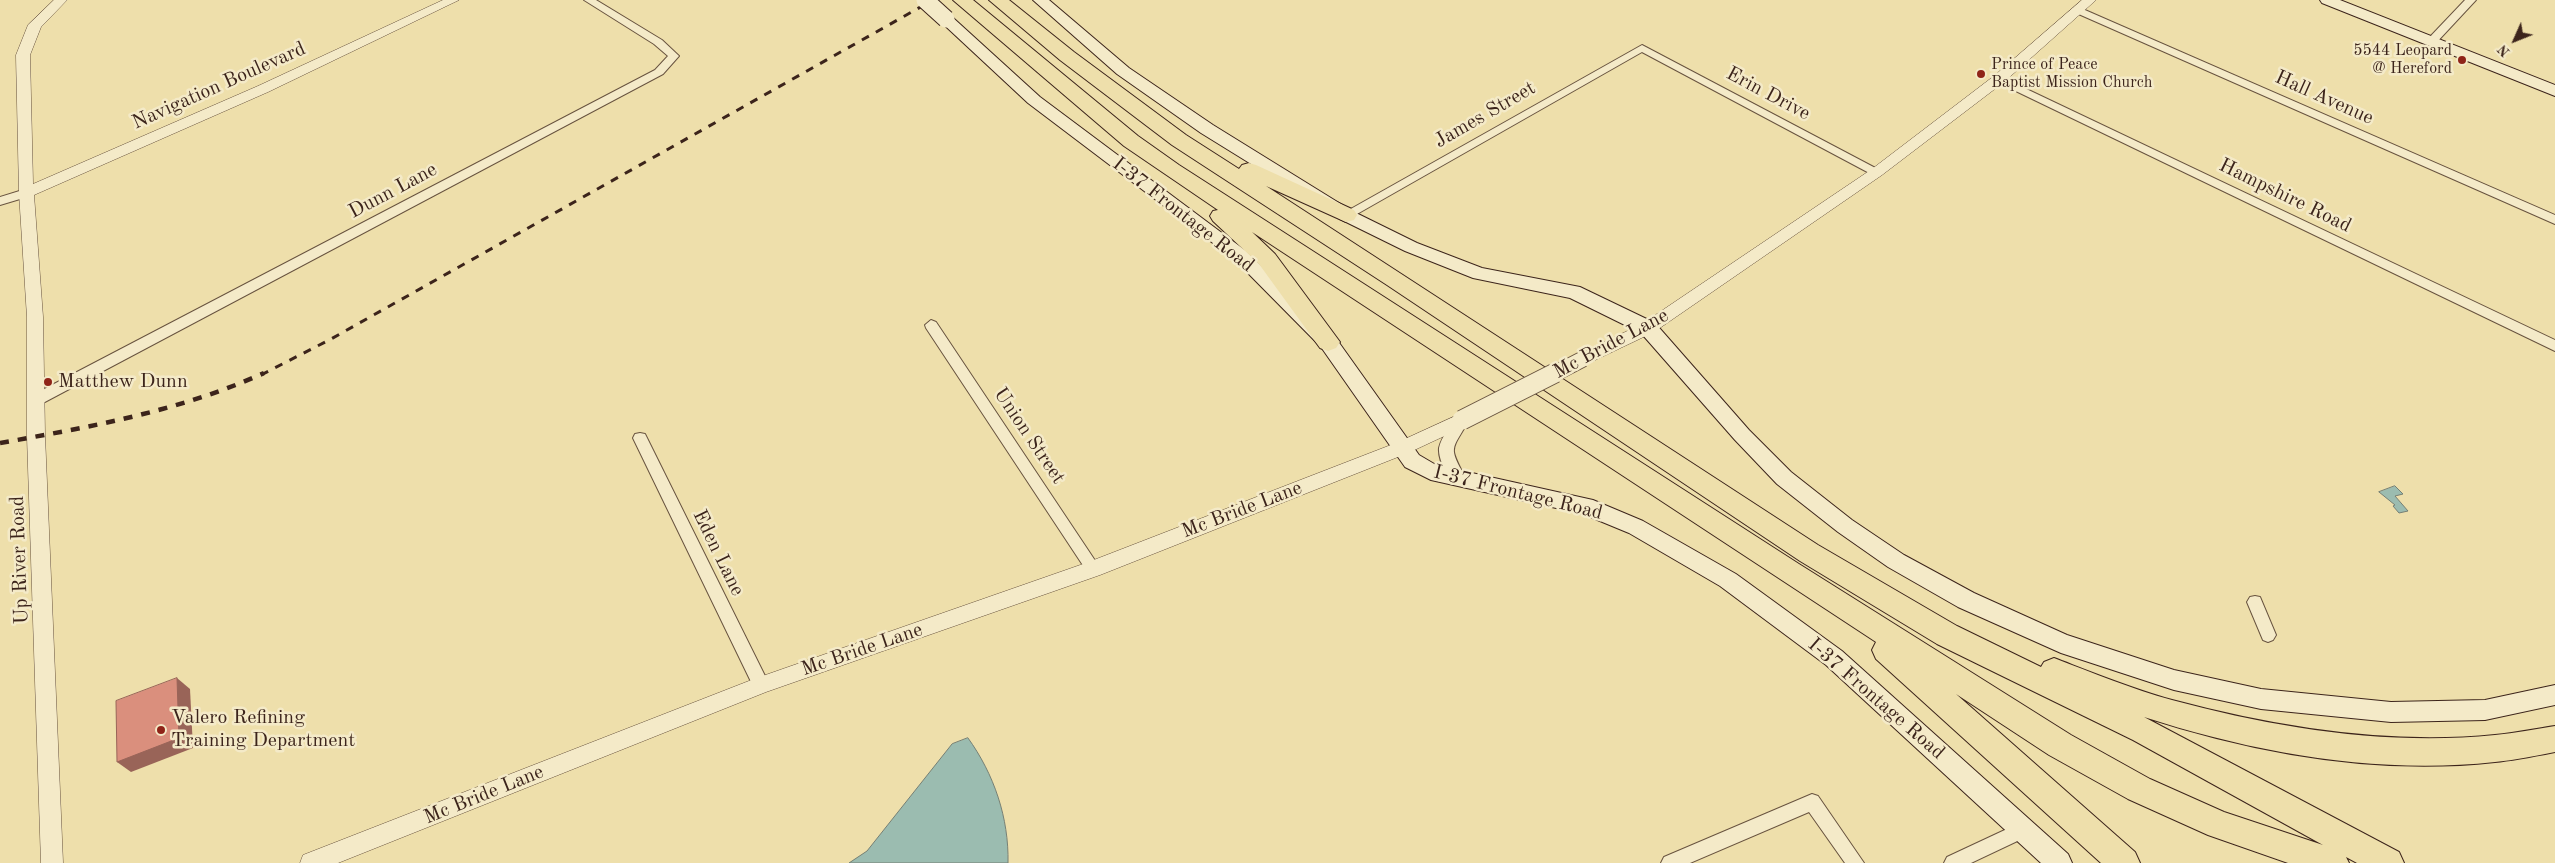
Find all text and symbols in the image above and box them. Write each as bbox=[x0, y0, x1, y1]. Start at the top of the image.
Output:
north arrow bbox=[2490, 15, 2540, 65]
street label: Navigation Boulevard bbox=[128, 37, 310, 135]
place label: 5544 Leopard @ Hereford bbox=[2353, 41, 2452, 79]
text: N bbox=[2495, 42, 2513, 59]
marker: 5544 Leopard @ Hereford bbox=[2456, 54, 2468, 66]
place label: Prince of Peace Baptist Mission Church bbox=[1991, 55, 2152, 93]
street label: Erin Drive bbox=[1722, 62, 1814, 126]
street label: Hall Avenue bbox=[2271, 66, 2377, 130]
marker: Prince of Peace Baptist Mission Church bbox=[1975, 68, 1987, 80]
street label: James Street bbox=[1430, 76, 1540, 154]
street label: I-37 Frontage Road bbox=[1107, 152, 1259, 278]
street label: Hampshire Road bbox=[2215, 154, 2355, 238]
street label: Dunn Lane bbox=[345, 158, 441, 224]
street label: Mc Bride Lane bbox=[1549, 304, 1673, 384]
place label: Matthew Dunn bbox=[58, 370, 188, 394]
marker: Matthew Dunn bbox=[42, 376, 54, 388]
street label: Union Street bbox=[988, 383, 1070, 489]
street label: I-37 Frontage Road bbox=[1431, 460, 1605, 526]
street label: Mc Bride Lane bbox=[1178, 476, 1306, 544]
street label: Up River Road bbox=[6, 495, 34, 625]
street label: Eden Lane bbox=[687, 506, 749, 600]
street label: Mc Bride Lane bbox=[798, 618, 926, 682]
street label: I-37 Frontage Road bbox=[1803, 633, 1949, 765]
place label: Valero Refining Training Department bbox=[171, 706, 355, 753]
marker: Valero Refining Training Department bbox=[155, 724, 167, 736]
street label: Mc Bride Lane bbox=[421, 760, 547, 830]

